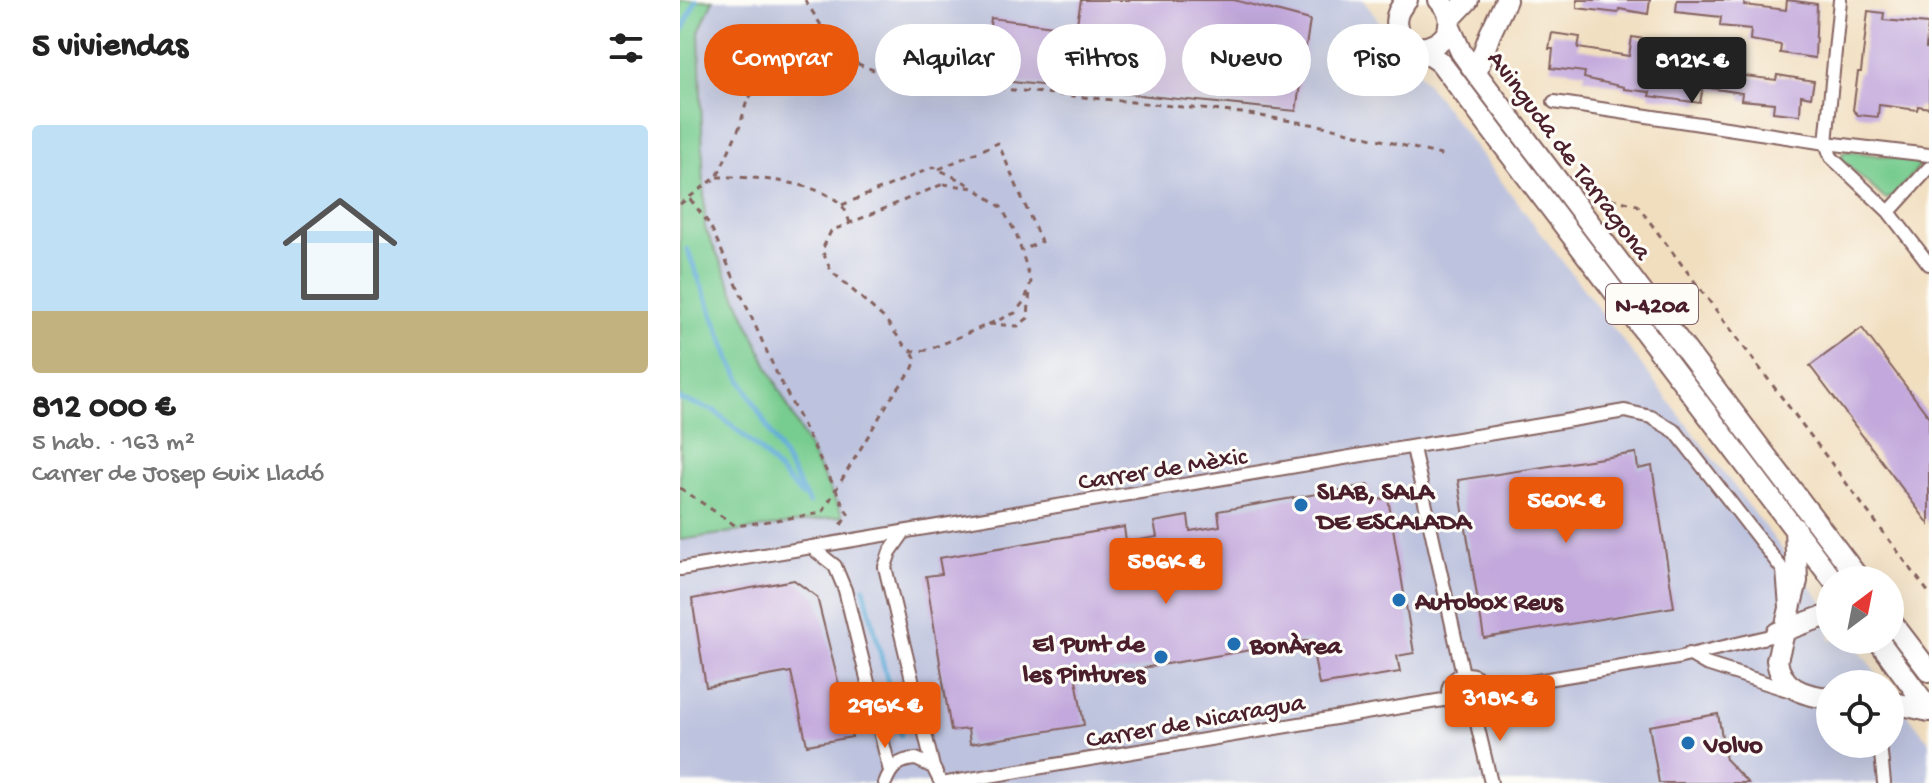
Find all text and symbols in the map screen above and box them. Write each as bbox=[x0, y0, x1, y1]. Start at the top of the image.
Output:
chip: Comprar bbox=[704, 24, 859, 96]
chip: Alquilar bbox=[875, 24, 1021, 96]
chip: Filtros bbox=[1037, 24, 1166, 96]
chip: Nuevo bbox=[1182, 24, 1311, 96]
chip: Piso bbox=[1327, 24, 1429, 96]
icon: filters bbox=[604, 26, 648, 70]
text: 5 viviendas bbox=[32, 28, 188, 68]
pin: 812K € bbox=[1627, 37, 1757, 105]
street label: Avinguda de Tarragona bbox=[1478, 46, 1657, 269]
text: 812K € bbox=[1655, 47, 1729, 78]
icon: home bbox=[268, 177, 412, 321]
road number: N-420a bbox=[1606, 284, 1698, 324]
text: 812 000 € bbox=[32, 389, 175, 429]
text: 5 hab. · 163 m² bbox=[32, 429, 195, 460]
street label: Carrer de Mèxic bbox=[1076, 443, 1250, 500]
text: Carrer de Josep Guix Lladó bbox=[32, 460, 324, 491]
pin: 560K € bbox=[1501, 477, 1631, 545]
place label: SLAB, SALA DE ESCALADA bbox=[1315, 479, 1473, 540]
text: 560K € bbox=[1527, 487, 1605, 518]
marker: SLAB, SALA DE ESCALADA bbox=[1292, 496, 1310, 514]
pin: 586K € bbox=[1101, 538, 1231, 606]
text: 586K € bbox=[1127, 548, 1205, 579]
north arrow bbox=[1816, 566, 1904, 654]
map controls bbox=[1816, 566, 1904, 758]
place label: Autobox Reus bbox=[1414, 589, 1564, 620]
marker: Autobox Reus bbox=[1390, 591, 1408, 609]
place label: El Punt de les Pintures bbox=[1022, 631, 1147, 692]
place label: BonÀrea bbox=[1249, 632, 1343, 664]
marker: BonÀrea bbox=[1225, 635, 1243, 653]
marker: El Punt de les Pintures bbox=[1152, 648, 1170, 666]
button: locate bbox=[1816, 670, 1904, 758]
pin: 318K € bbox=[1435, 675, 1565, 743]
pin: 296K € bbox=[820, 682, 950, 750]
text: 318K € bbox=[1463, 685, 1537, 716]
street label: Carrer de Nicaragua bbox=[1084, 689, 1309, 758]
text: 296K € bbox=[848, 692, 922, 723]
place label: Volvo bbox=[1703, 732, 1763, 763]
marker: Volvo bbox=[1679, 734, 1697, 752]

